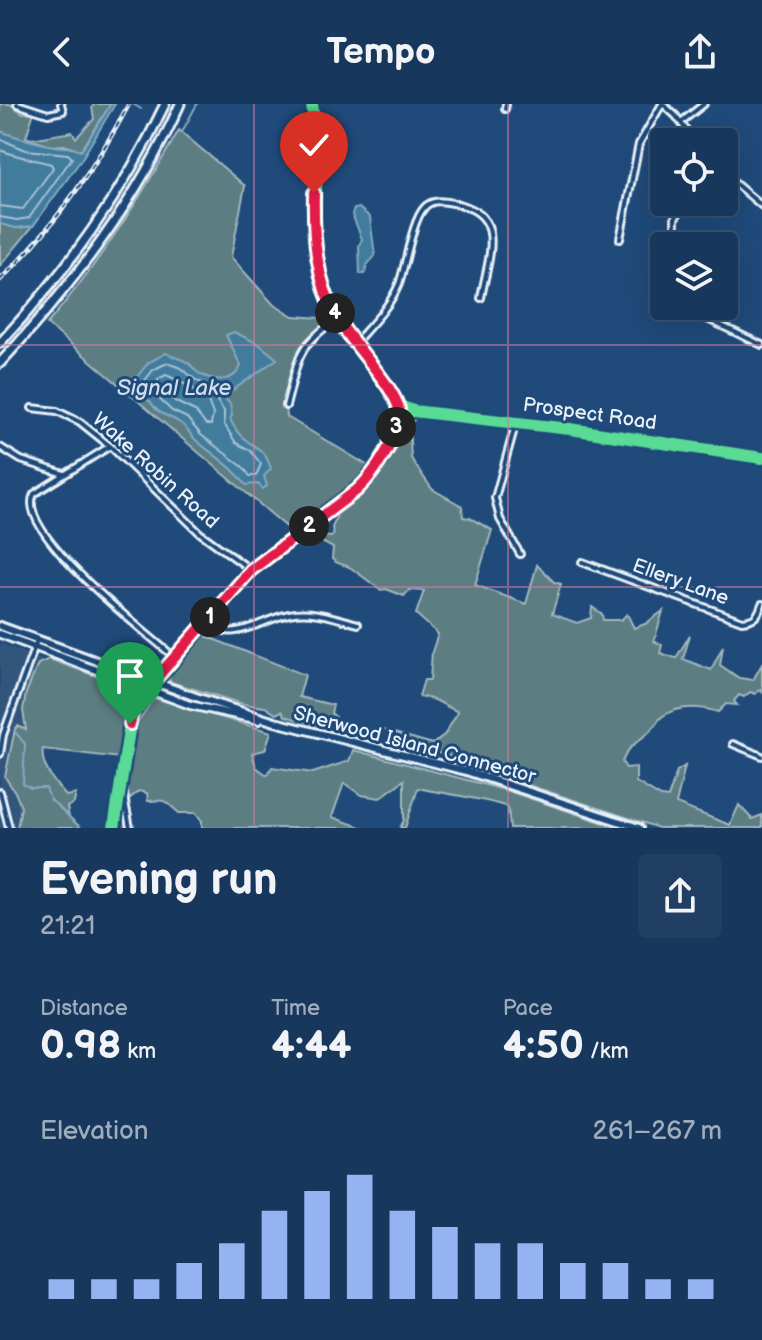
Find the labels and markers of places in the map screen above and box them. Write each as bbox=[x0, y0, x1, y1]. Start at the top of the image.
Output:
pin bbox=[280, 111, 348, 193]
pin: 4 bbox=[315, 293, 355, 333]
pin: 3 bbox=[376, 407, 416, 447]
pin: 2 bbox=[289, 506, 329, 546]
pin: 1 bbox=[190, 597, 230, 637]
pin bbox=[96, 642, 164, 724]

